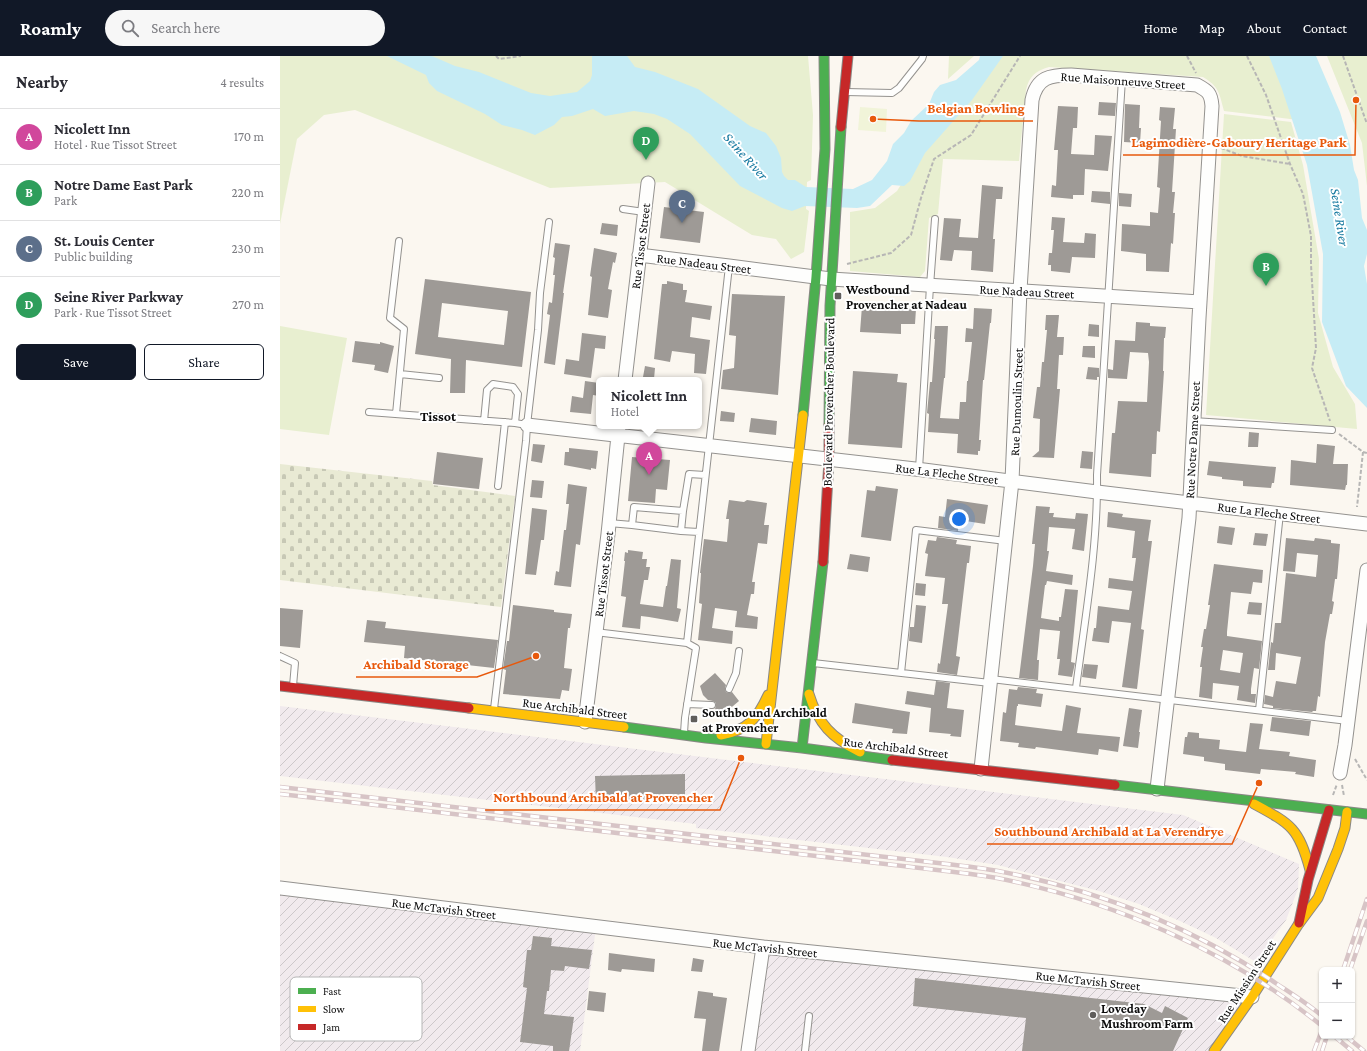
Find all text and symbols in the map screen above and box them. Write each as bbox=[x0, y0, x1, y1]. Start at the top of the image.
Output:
search box bbox=[105, 10, 385, 46]
icon: search bbox=[119, 17, 141, 39]
text: Roamly bbox=[20, 18, 81, 39]
text: Search here bbox=[151, 20, 220, 36]
text: Home bbox=[1144, 20, 1177, 36]
text: Map bbox=[1199, 20, 1225, 36]
text: About bbox=[1247, 20, 1281, 36]
text: Contact bbox=[1303, 20, 1347, 36]
street label: Rue Maisonneuve Street bbox=[1060, 69, 1186, 92]
text: Nearby bbox=[16, 73, 68, 92]
text: 4 results bbox=[220, 75, 264, 90]
callout: Belgian Bowling bbox=[919, 95, 1033, 121]
text: Belgian Bowling bbox=[927, 100, 1025, 116]
text: Nicolett Inn bbox=[54, 121, 130, 137]
pin: D bbox=[633, 127, 659, 160]
text: A bbox=[25, 129, 33, 144]
text: 170 m bbox=[234, 129, 264, 144]
water label: Seine River bbox=[721, 129, 772, 184]
callout: Lagimodière-Gaboury Heritage Park bbox=[1123, 129, 1355, 155]
text: Lagimodière-Gaboury Heritage Park bbox=[1131, 134, 1347, 150]
text: Hotel · Rue Tissot Street bbox=[54, 137, 177, 152]
text: Notre Dame East Park bbox=[54, 177, 193, 193]
text: B bbox=[25, 185, 33, 200]
text: 220 m bbox=[231, 185, 264, 200]
water label: Seine River bbox=[1328, 187, 1353, 248]
pin: C bbox=[669, 190, 695, 223]
text: Park bbox=[54, 193, 77, 208]
street label: Rue Tissot Street bbox=[628, 202, 653, 290]
text: St. Louis Center bbox=[54, 233, 155, 249]
text: C bbox=[25, 241, 33, 256]
text: 230 m bbox=[231, 241, 264, 256]
text: Public building bbox=[54, 249, 133, 264]
street label: Rue Nadeau Street bbox=[656, 250, 753, 277]
pin: B bbox=[1253, 253, 1279, 286]
place label: Westbound Provencher at Nadeau bbox=[845, 282, 967, 312]
street label: Rue Nadeau Street bbox=[979, 282, 1075, 302]
text: Seine River Parkway bbox=[54, 289, 183, 305]
marker: Westbound Provencher at Nadeau bbox=[833, 291, 843, 301]
text: D bbox=[25, 297, 33, 312]
text: 270 m bbox=[232, 297, 264, 312]
text: Park · Rue Tissot Street bbox=[54, 305, 172, 320]
street label: Boulevard Provencher Boulevard bbox=[820, 317, 837, 486]
button: Save bbox=[16, 344, 136, 380]
button: Share bbox=[144, 344, 264, 380]
street label: Rue Dumoulin Street bbox=[1007, 347, 1026, 456]
popup bbox=[596, 377, 702, 429]
street label: Rue Notre Dame Street bbox=[1182, 380, 1203, 499]
text: Nicolett Inn bbox=[611, 388, 687, 404]
text: Hotel bbox=[611, 404, 639, 419]
district label: Tissot bbox=[420, 408, 457, 424]
pin: A bbox=[636, 442, 662, 475]
street label: Rue La Fleche Street bbox=[895, 460, 1000, 487]
street label: Rue La Fleche Street bbox=[1217, 499, 1322, 526]
your location bbox=[949, 509, 969, 529]
street label: Rue Tissot Street bbox=[591, 530, 616, 618]
callout: Archibald Storage bbox=[356, 651, 477, 677]
text: Archibald Storage bbox=[362, 656, 469, 672]
street label: Rue Archibald Street bbox=[522, 695, 629, 722]
place label: Southbound Archibald at Provencher bbox=[702, 705, 827, 735]
marker: Southbound Archibald at Provencher bbox=[689, 714, 699, 724]
street label: Rue Archibald Street bbox=[843, 734, 950, 761]
callout: Northbound Archibald at Provencher bbox=[485, 784, 720, 810]
text: Northbound Archibald at Provencher bbox=[493, 789, 713, 805]
callout: Southbound Archibald at La Verendrye bbox=[987, 818, 1232, 844]
text: Southbound Archibald at La Verendrye bbox=[994, 823, 1224, 839]
street label: Rue McTavish Street bbox=[391, 895, 498, 922]
street label: Rue McTavish Street bbox=[712, 935, 819, 961]
street label: Rue Mission Street bbox=[1214, 936, 1279, 1026]
map controls bbox=[1319, 967, 1355, 1039]
button: + bbox=[1319, 967, 1355, 1003]
street label: Rue McTavish Street bbox=[1035, 968, 1142, 994]
legend bbox=[290, 977, 422, 1041]
text: Fast bbox=[323, 985, 342, 997]
place label: Loveday Mushroom Farm bbox=[1101, 1001, 1193, 1031]
text: Slow bbox=[323, 1003, 345, 1015]
button: − bbox=[1319, 1003, 1355, 1039]
marker: Loveday Mushroom Farm bbox=[1088, 1010, 1098, 1020]
text: Jam bbox=[322, 1021, 340, 1034]

